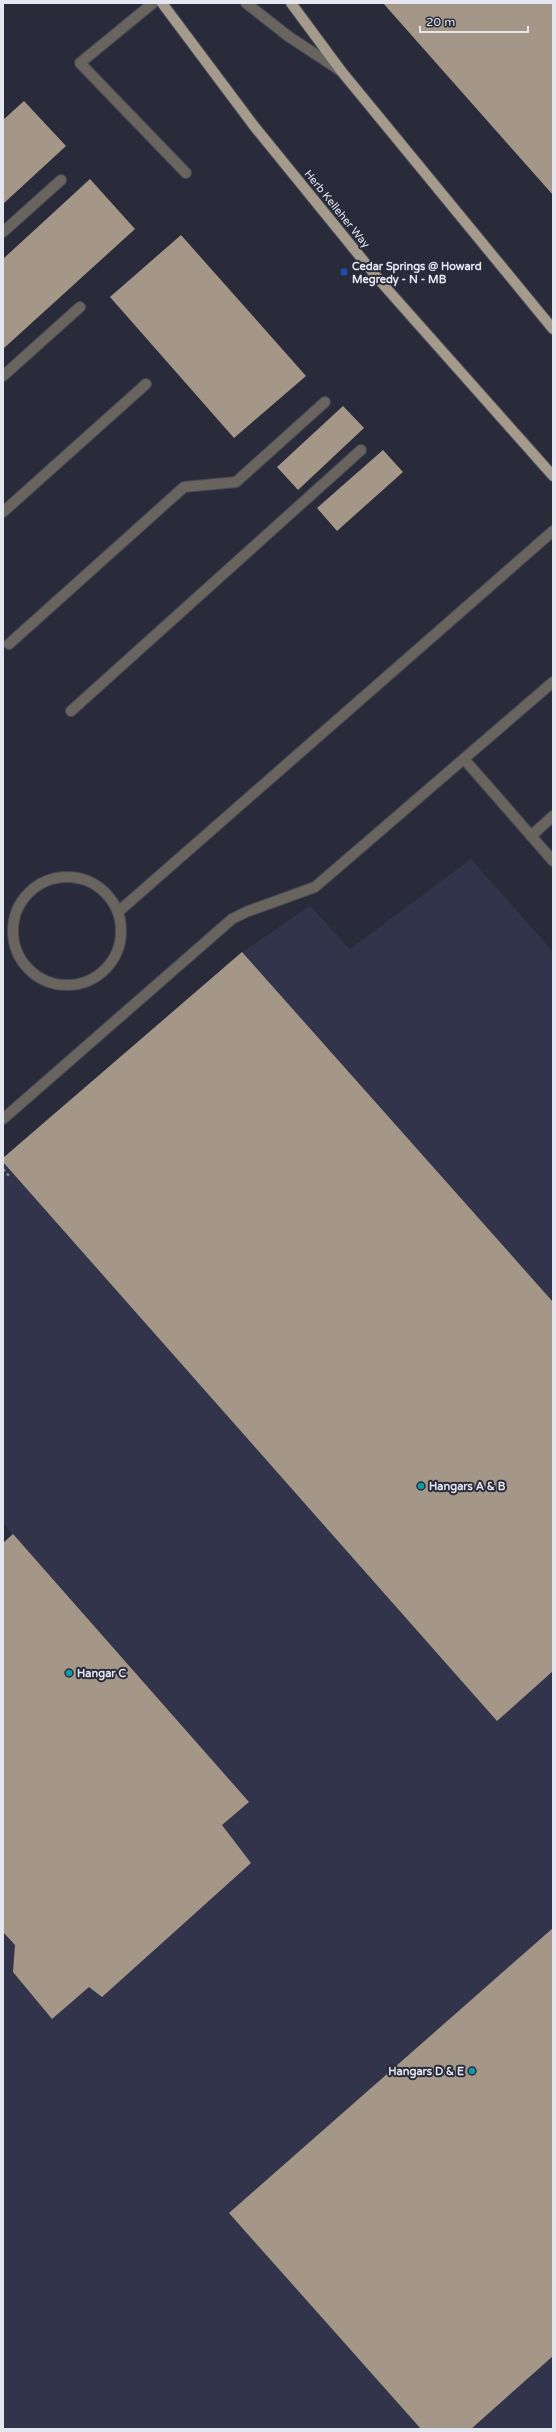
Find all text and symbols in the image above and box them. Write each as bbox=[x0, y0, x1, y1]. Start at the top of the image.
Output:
scale bar bbox=[420, 8, 528, 34]
text: 20 m bbox=[426, 15, 455, 29]
street label: Herb Kelleher Way bbox=[302, 167, 372, 251]
place label: Cedar Springs @ Howard Megredy - N - MB bbox=[352, 260, 482, 287]
marker: Cedar Springs @ Howard Megredy - N - MB bbox=[339, 267, 349, 277]
place label: Hangars A & B bbox=[429, 1480, 506, 1494]
marker: Hangars A & B bbox=[416, 1481, 426, 1491]
place label: Hangar C bbox=[77, 1667, 126, 1681]
marker: Hangar C bbox=[64, 1668, 74, 1678]
place label: Hangars D & E bbox=[388, 2065, 464, 2079]
marker: Hangars D & E bbox=[467, 2066, 477, 2076]

